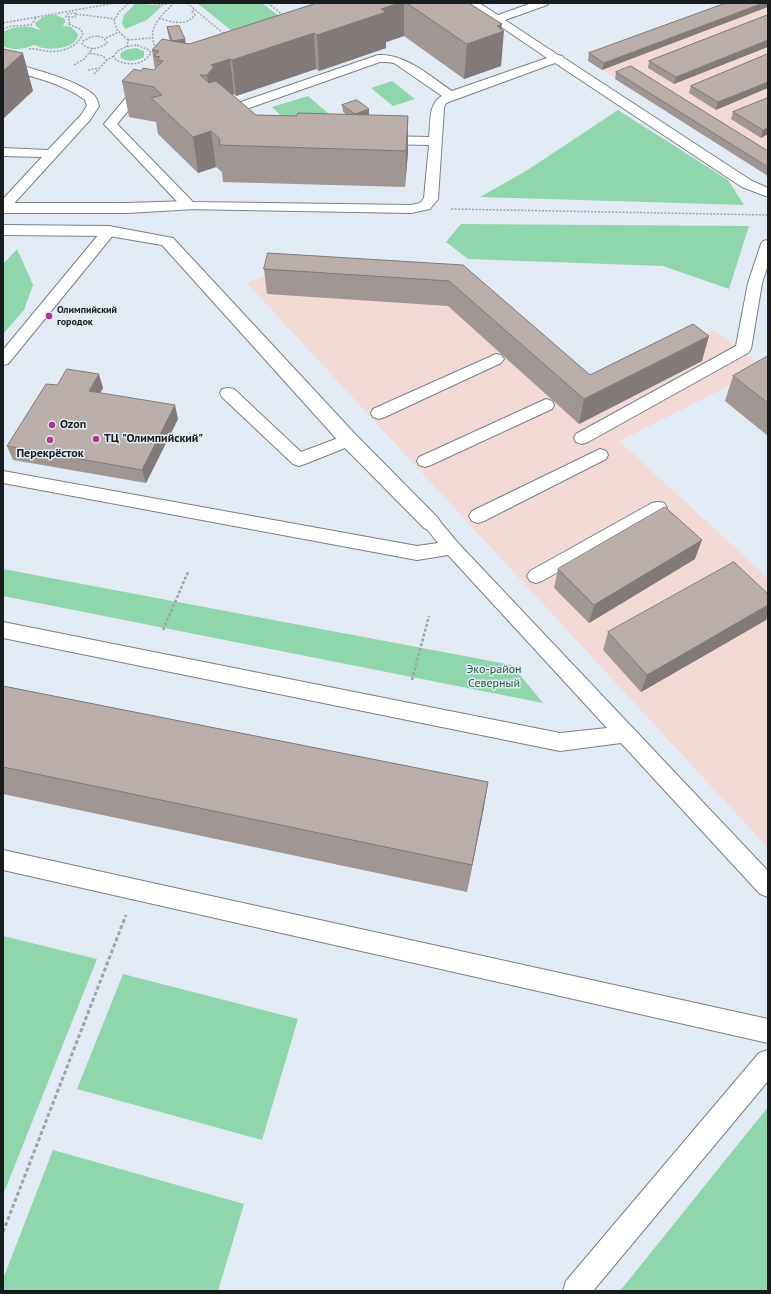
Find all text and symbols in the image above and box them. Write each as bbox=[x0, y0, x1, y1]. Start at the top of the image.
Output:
place label: Олимпийский городок bbox=[57, 304, 117, 328]
marker: Олимпийский городок bbox=[44, 311, 54, 321]
place label: Ozon bbox=[60, 418, 86, 432]
marker: Ozon bbox=[47, 420, 57, 430]
place label: ТЦ "Олимпийский" bbox=[104, 432, 203, 446]
marker: ТЦ "Олимпийский" bbox=[91, 434, 101, 444]
marker: Перекрёсток bbox=[45, 435, 55, 445]
place label: Перекрёсток bbox=[16, 447, 84, 461]
park label: Эко-район Северный bbox=[466, 663, 522, 691]

